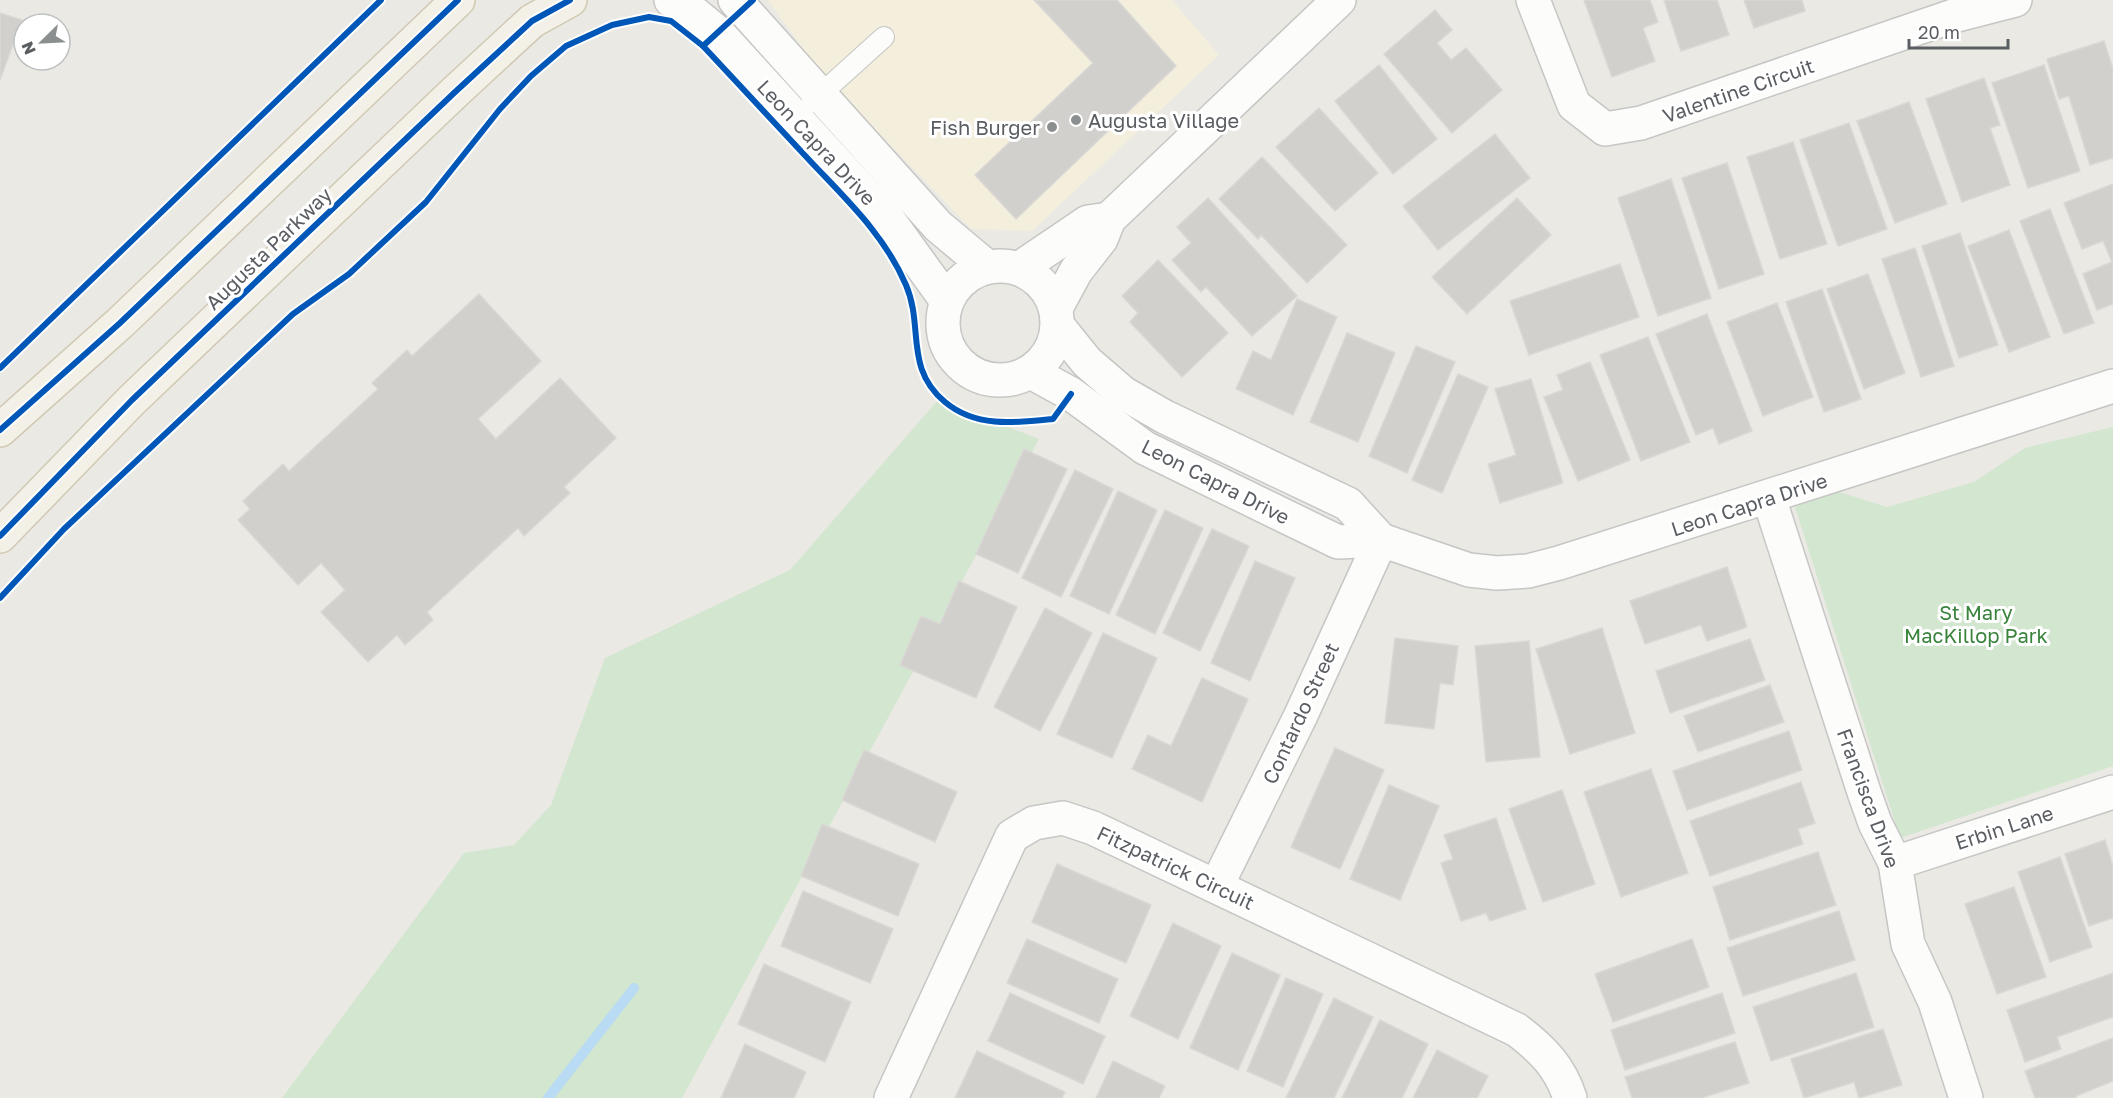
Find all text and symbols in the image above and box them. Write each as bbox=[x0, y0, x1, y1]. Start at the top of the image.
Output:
north arrow bbox=[12, 12, 72, 72]
scale bar bbox=[1909, 12, 2008, 50]
text: 20 m bbox=[1918, 21, 1960, 43]
text: N bbox=[17, 38, 40, 58]
street label: Valentine Circuit bbox=[1659, 53, 1817, 127]
street label: Leon Capra Drive bbox=[753, 74, 881, 210]
place label: Augusta Village bbox=[1088, 108, 1239, 132]
marker: Augusta Village bbox=[1069, 113, 1083, 127]
place label: Fish Burger bbox=[930, 115, 1040, 139]
marker: Fish Burger bbox=[1045, 120, 1059, 134]
street label: Augusta Parkway bbox=[200, 182, 336, 314]
street label: Leon Capra Drive bbox=[1138, 433, 1294, 529]
street label: Leon Capra Drive bbox=[1668, 467, 1830, 541]
park label: St Mary MacKillop Park bbox=[1904, 600, 2048, 647]
street label: Contardo Street bbox=[1257, 639, 1343, 787]
street label: Francisca Drive bbox=[1833, 725, 1905, 871]
street label: Erbin Lane bbox=[1952, 800, 2056, 854]
street label: Fitzpatrick Circuit bbox=[1094, 820, 1258, 914]

